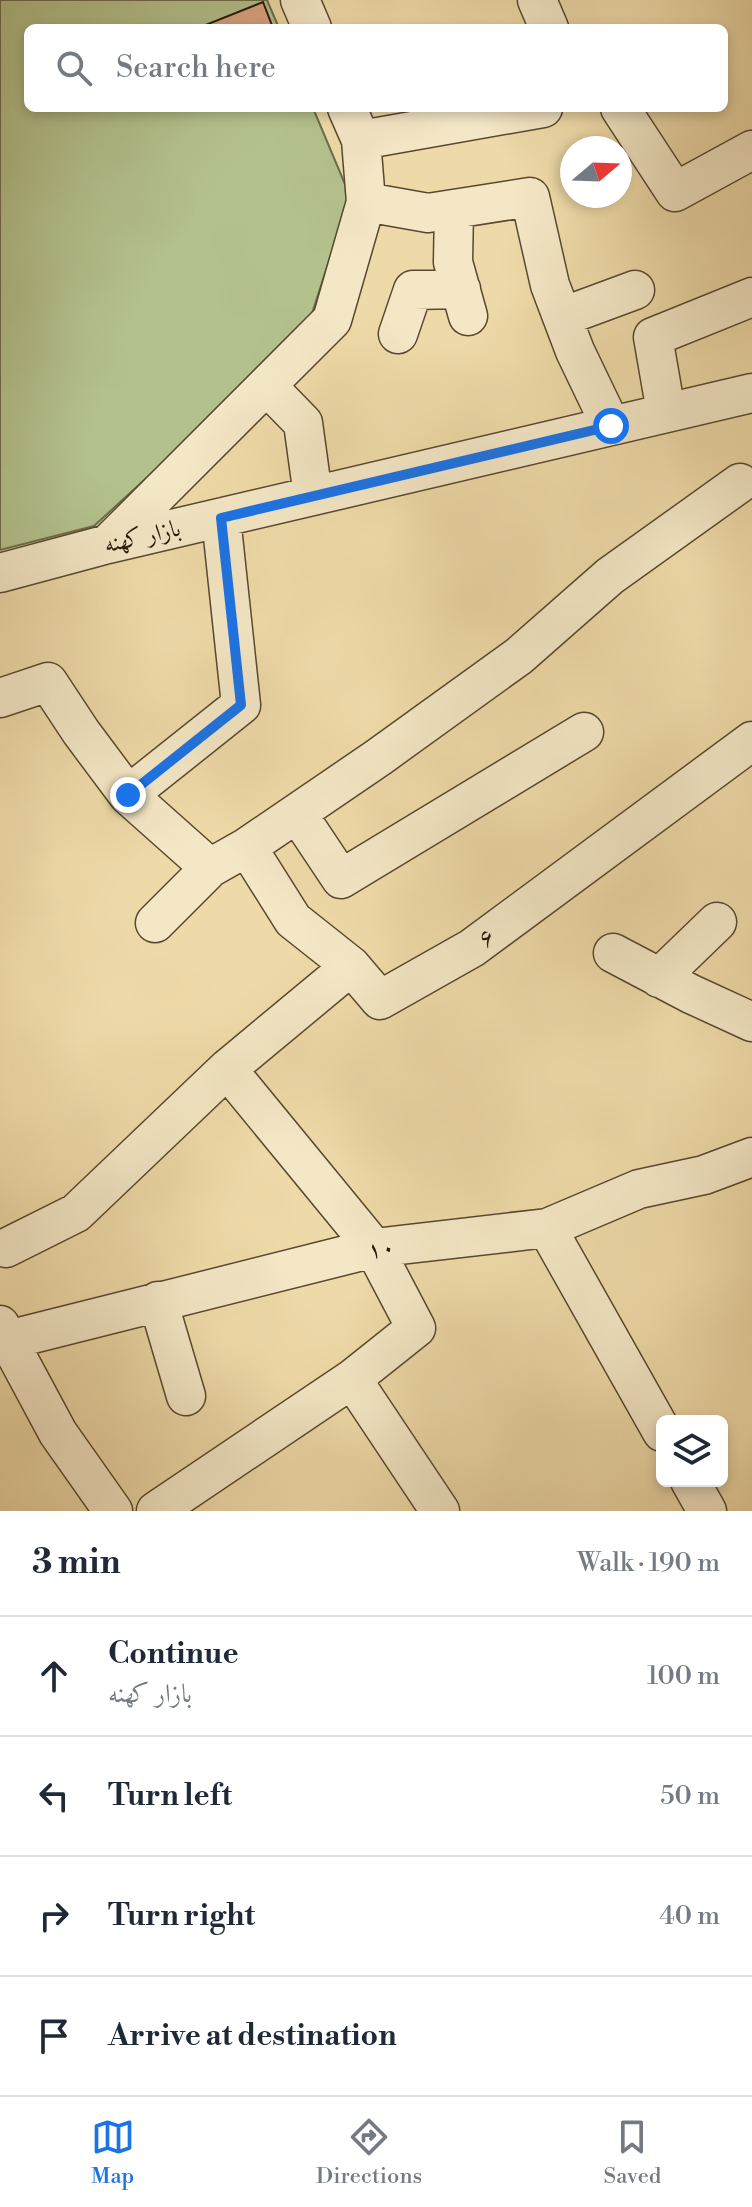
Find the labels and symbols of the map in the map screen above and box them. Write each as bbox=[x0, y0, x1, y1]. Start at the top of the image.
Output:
north arrow bbox=[560, 136, 632, 208]
route start bbox=[593, 408, 629, 444]
street label: بازار کهنه bbox=[101, 514, 183, 560]
route end bbox=[110, 777, 146, 813]
street label: ۶ bbox=[472, 922, 501, 954]
street label: ۱۰ bbox=[365, 1232, 397, 1266]

